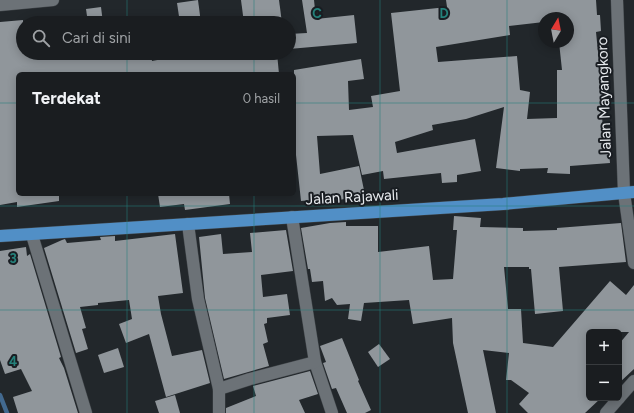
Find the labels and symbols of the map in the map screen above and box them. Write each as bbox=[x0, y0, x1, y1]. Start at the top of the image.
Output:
text: C bbox=[312, 6, 322, 21]
text: D bbox=[439, 6, 449, 21]
north arrow bbox=[538, 12, 574, 48]
street label: Jalan Mayangkoro bbox=[593, 36, 615, 158]
street label: Jalan Rajawali bbox=[305, 186, 399, 208]
text: 3 bbox=[9, 251, 17, 266]
text: 4 bbox=[9, 354, 17, 369]

